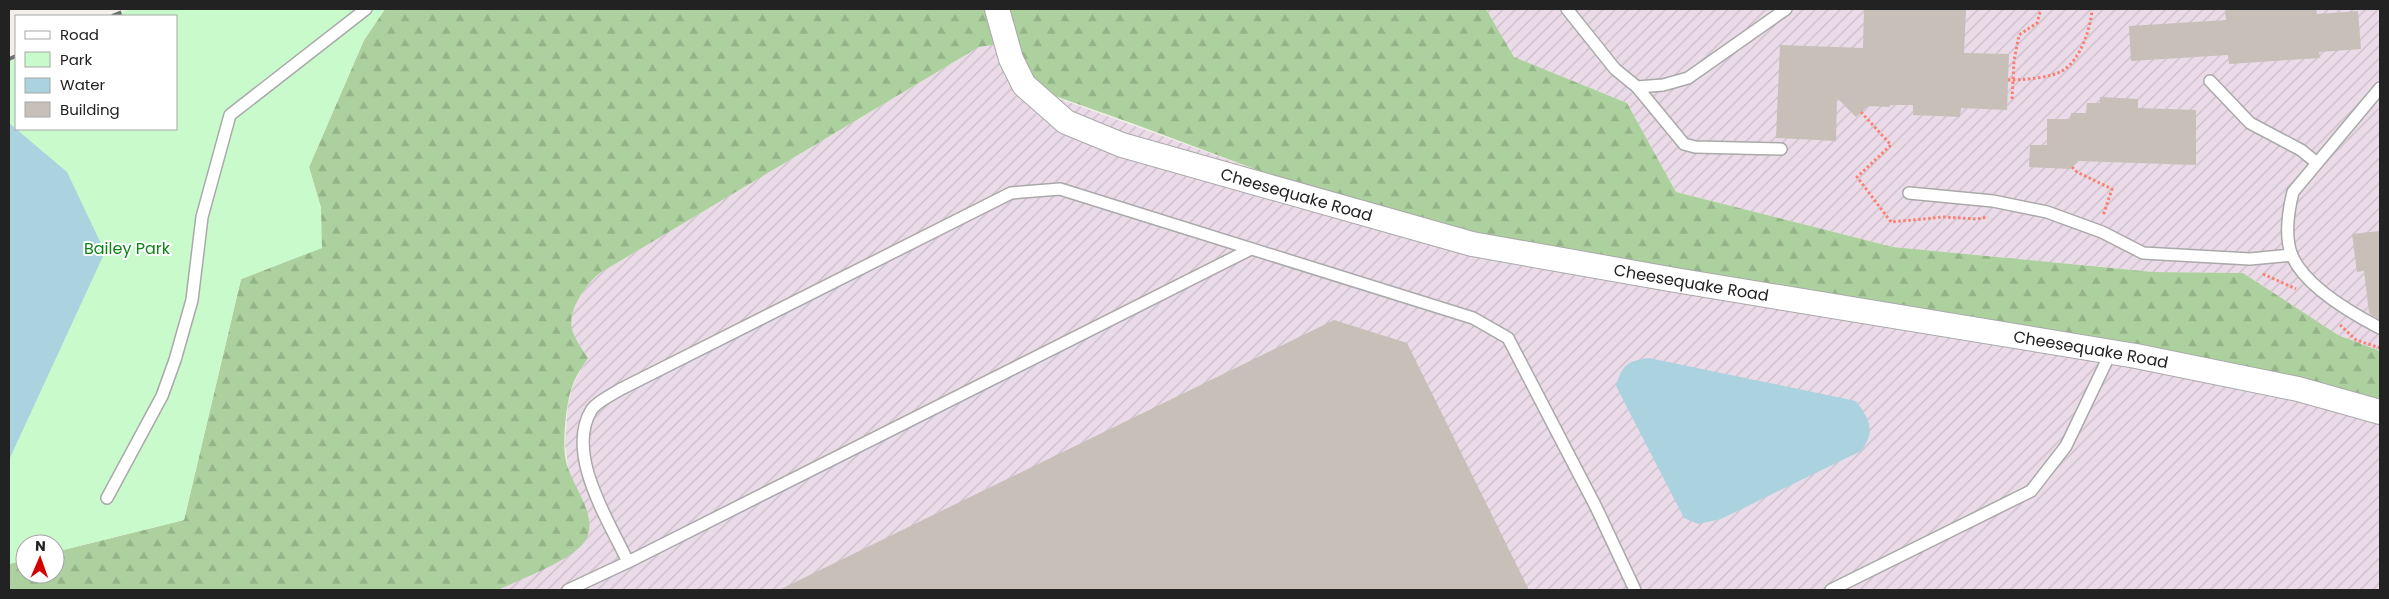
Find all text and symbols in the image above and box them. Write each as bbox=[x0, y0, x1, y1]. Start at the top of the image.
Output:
legend bbox=[15, 15, 178, 130]
text: Road bbox=[60, 24, 99, 45]
text: Park bbox=[60, 49, 92, 70]
text: Water bbox=[60, 74, 106, 95]
text: Building bbox=[60, 99, 120, 120]
street label: Cheesequake Road bbox=[1218, 162, 1375, 227]
park label: Bailey Park bbox=[84, 237, 171, 260]
street label: Cheesequake Road bbox=[1612, 258, 1771, 307]
street label: Cheesequake Road bbox=[2012, 324, 2170, 374]
north arrow bbox=[15, 534, 65, 584]
text: N bbox=[35, 536, 46, 556]

